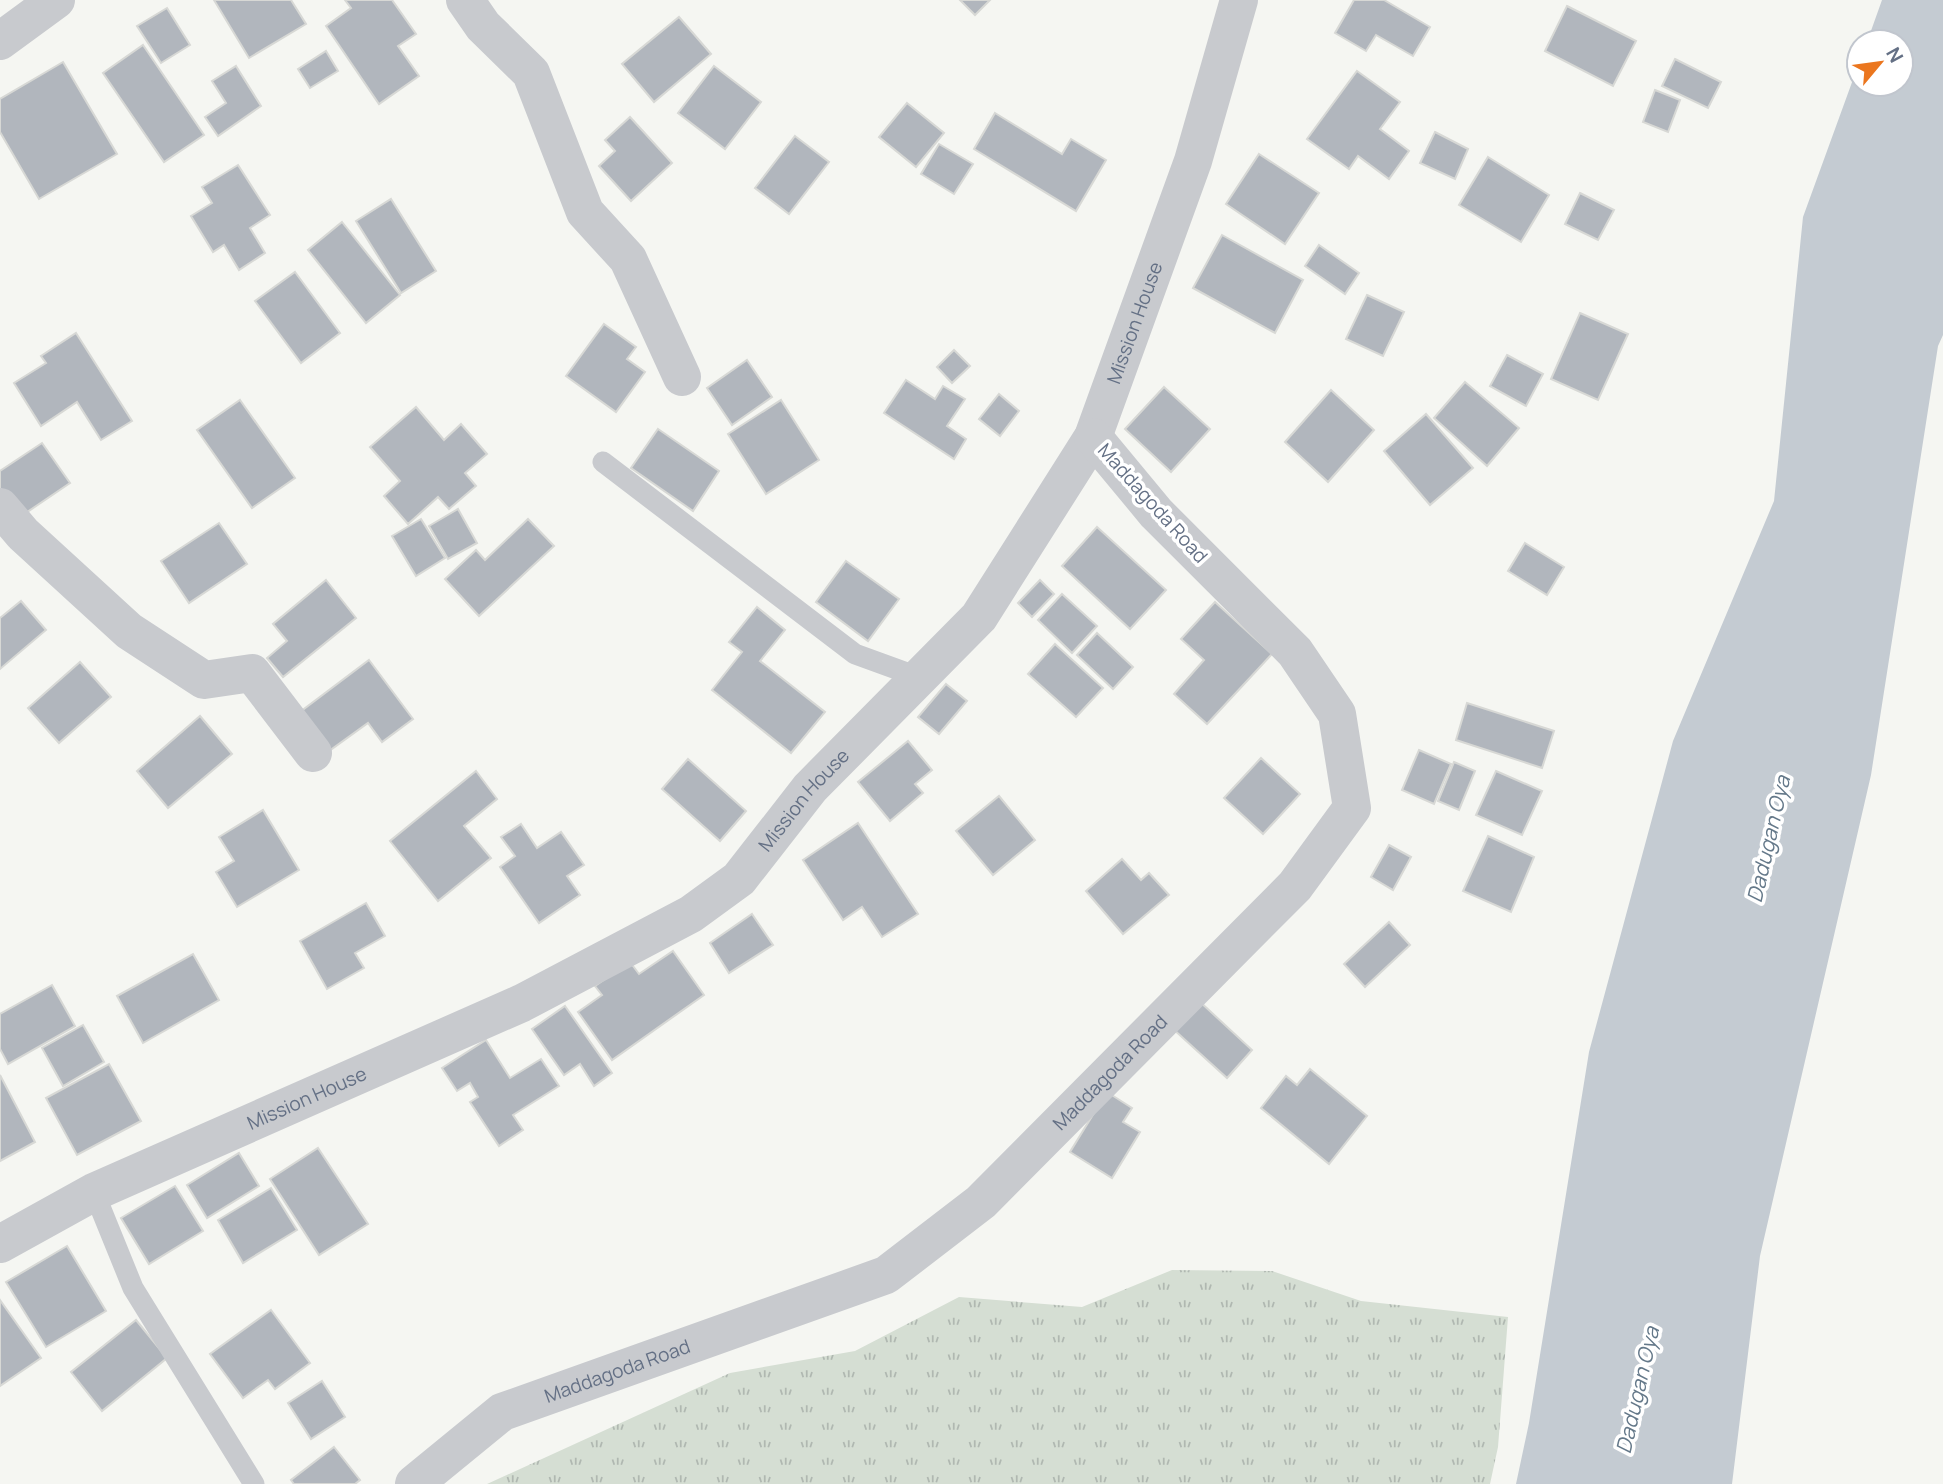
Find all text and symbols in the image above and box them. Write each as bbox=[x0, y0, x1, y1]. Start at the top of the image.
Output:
north arrow bbox=[1845, 28, 1915, 98]
text: N bbox=[1880, 42, 1910, 67]
street label: Mission House bbox=[1100, 258, 1168, 387]
street label: Maddagoda Road bbox=[1092, 438, 1214, 568]
street label: Mission House bbox=[752, 743, 855, 857]
water label: Dadugan Oya bbox=[1740, 772, 1796, 905]
street label: Maddagoda Road bbox=[1047, 1009, 1173, 1136]
street label: Mission House bbox=[243, 1060, 370, 1136]
water label: Dadugan Oya bbox=[1609, 1323, 1665, 1456]
street label: Maddagoda Road bbox=[541, 1333, 694, 1409]

